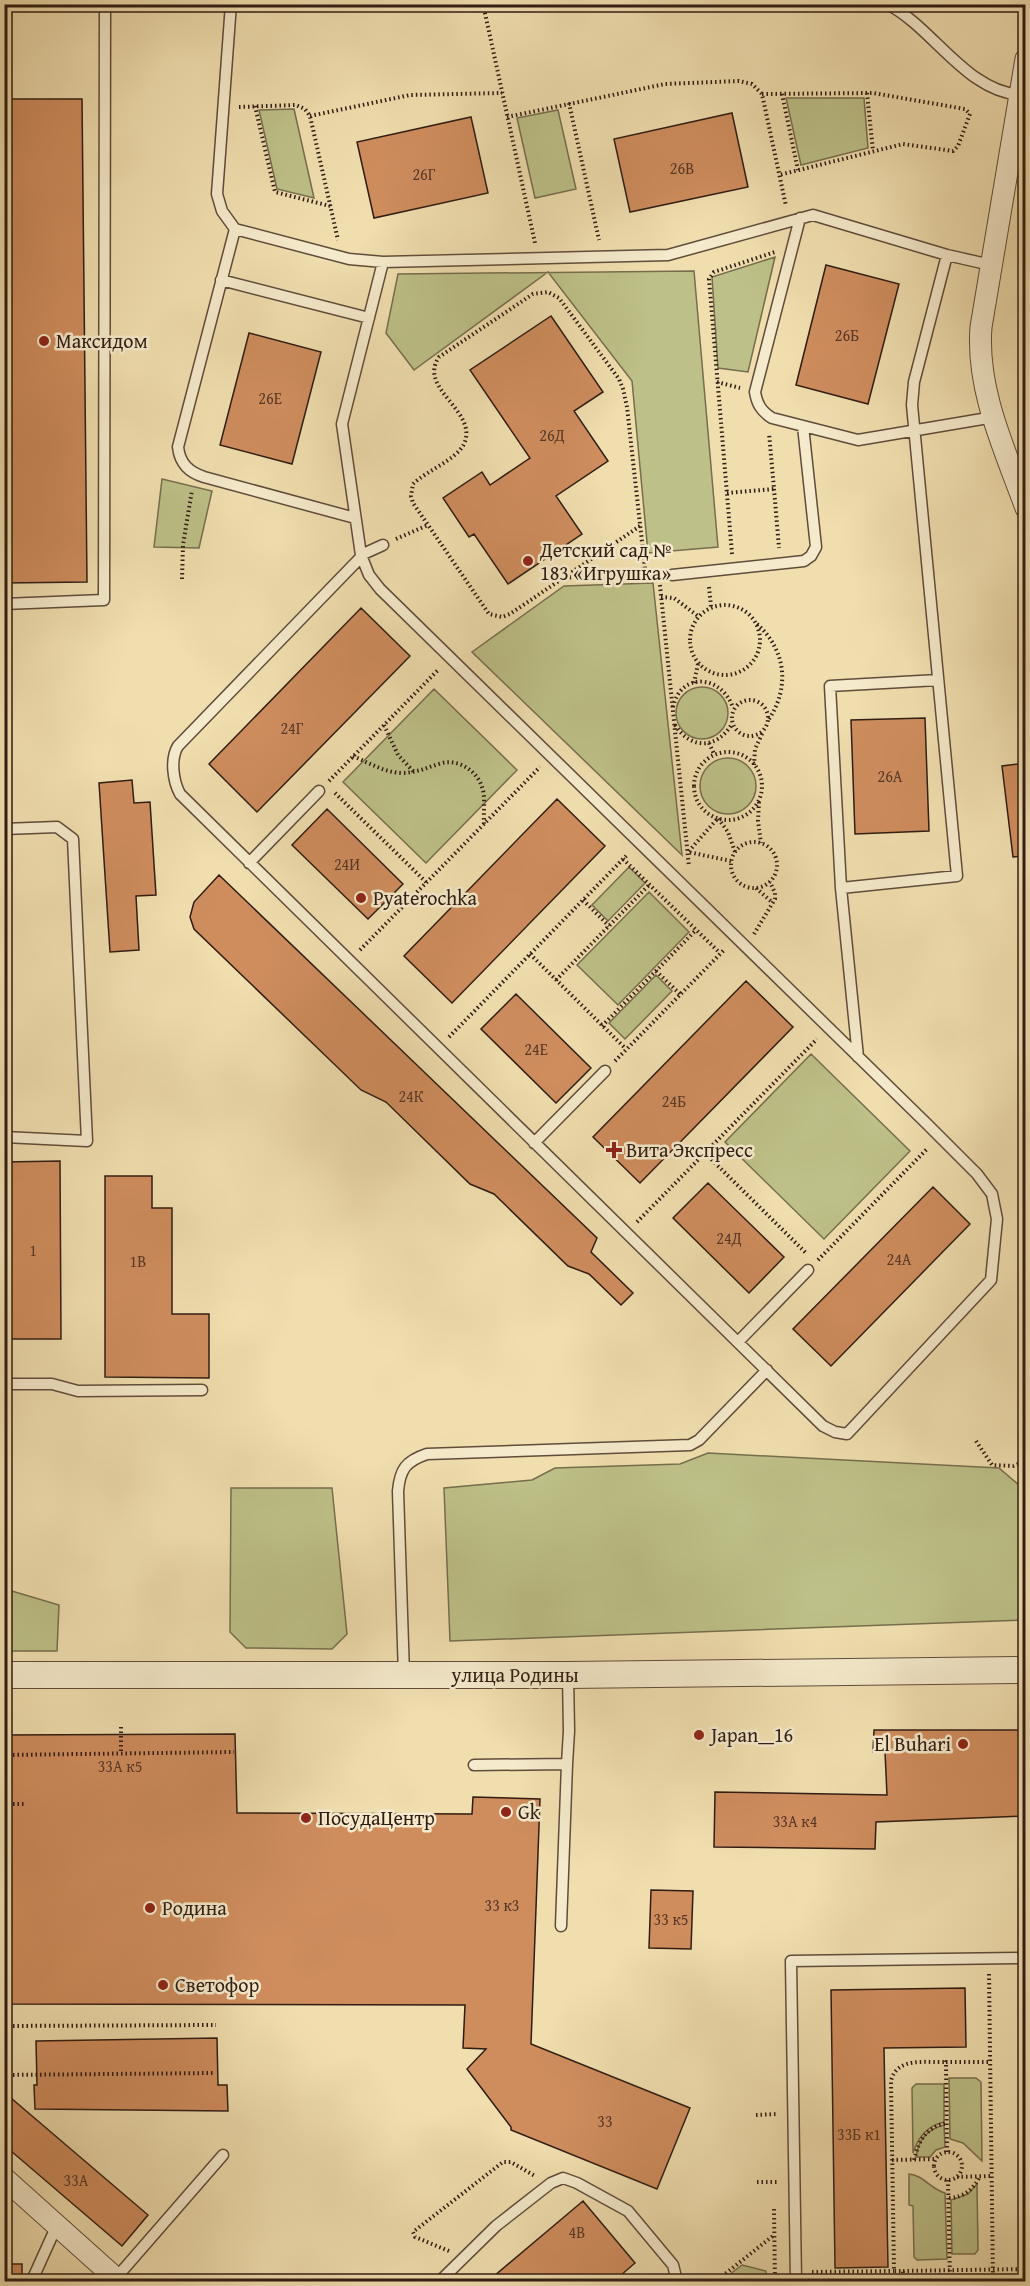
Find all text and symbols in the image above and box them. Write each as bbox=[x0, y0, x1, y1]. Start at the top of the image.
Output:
house number: 26В bbox=[670, 156, 694, 180]
house number: 26Г bbox=[412, 162, 436, 186]
house number: 26Б bbox=[835, 323, 859, 347]
place label: Максидом bbox=[56, 326, 148, 355]
marker: Максидом bbox=[37, 334, 51, 348]
house number: 26Е bbox=[258, 386, 282, 410]
house number: 26Д bbox=[539, 423, 565, 447]
place label: Детский сад № 183 «Игрушка» bbox=[539, 535, 672, 587]
marker: Детский сад № 183 «Игрушка» bbox=[521, 554, 535, 568]
house number: 24Г bbox=[280, 716, 304, 740]
house number: 26А bbox=[877, 764, 903, 788]
house number: 24И bbox=[334, 852, 360, 876]
place label: Pyaterochka bbox=[373, 883, 477, 912]
marker: Pyaterochka bbox=[354, 891, 368, 905]
house number: 24Е bbox=[524, 1037, 548, 1061]
house number: 24К bbox=[398, 1084, 424, 1108]
house number: 24Б bbox=[662, 1089, 686, 1113]
place label: Вита Экспресс bbox=[626, 1135, 753, 1164]
marker: Вита Экспресс bbox=[607, 1143, 621, 1157]
house number: 24Д bbox=[716, 1226, 742, 1250]
house number: 1 bbox=[29, 1238, 37, 1262]
house number: 24А bbox=[886, 1247, 912, 1271]
house number: 1В bbox=[130, 1249, 146, 1273]
street label: улица Родины bbox=[450, 1660, 579, 1689]
place label: Japan__16 bbox=[708, 1720, 793, 1749]
marker: Japan__16 bbox=[692, 1728, 706, 1742]
place label: El Buhari bbox=[874, 1729, 951, 1758]
marker: El Buhari bbox=[956, 1737, 970, 1751]
house number: 33А к5 bbox=[98, 1754, 142, 1778]
place label: Gk bbox=[518, 1797, 541, 1826]
place label: ПосудаЦентр bbox=[318, 1803, 435, 1832]
marker: Gk bbox=[499, 1805, 513, 1819]
house number: 33А к4 bbox=[773, 1809, 818, 1833]
marker: ПосудаЦентр bbox=[299, 1811, 313, 1825]
place label: Родина bbox=[162, 1893, 227, 1922]
house number: 33 к3 bbox=[484, 1893, 520, 1917]
marker: Родина bbox=[143, 1901, 157, 1915]
house number: 33 к5 bbox=[653, 1907, 689, 1931]
place label: Светофор bbox=[175, 1970, 259, 1999]
marker: Светофор bbox=[156, 1978, 170, 1992]
house number: 33 bbox=[597, 2109, 613, 2133]
house number: 33Б к1 bbox=[837, 2122, 881, 2146]
house number: 33А bbox=[63, 2168, 89, 2192]
house number: 4В bbox=[569, 2220, 585, 2244]

